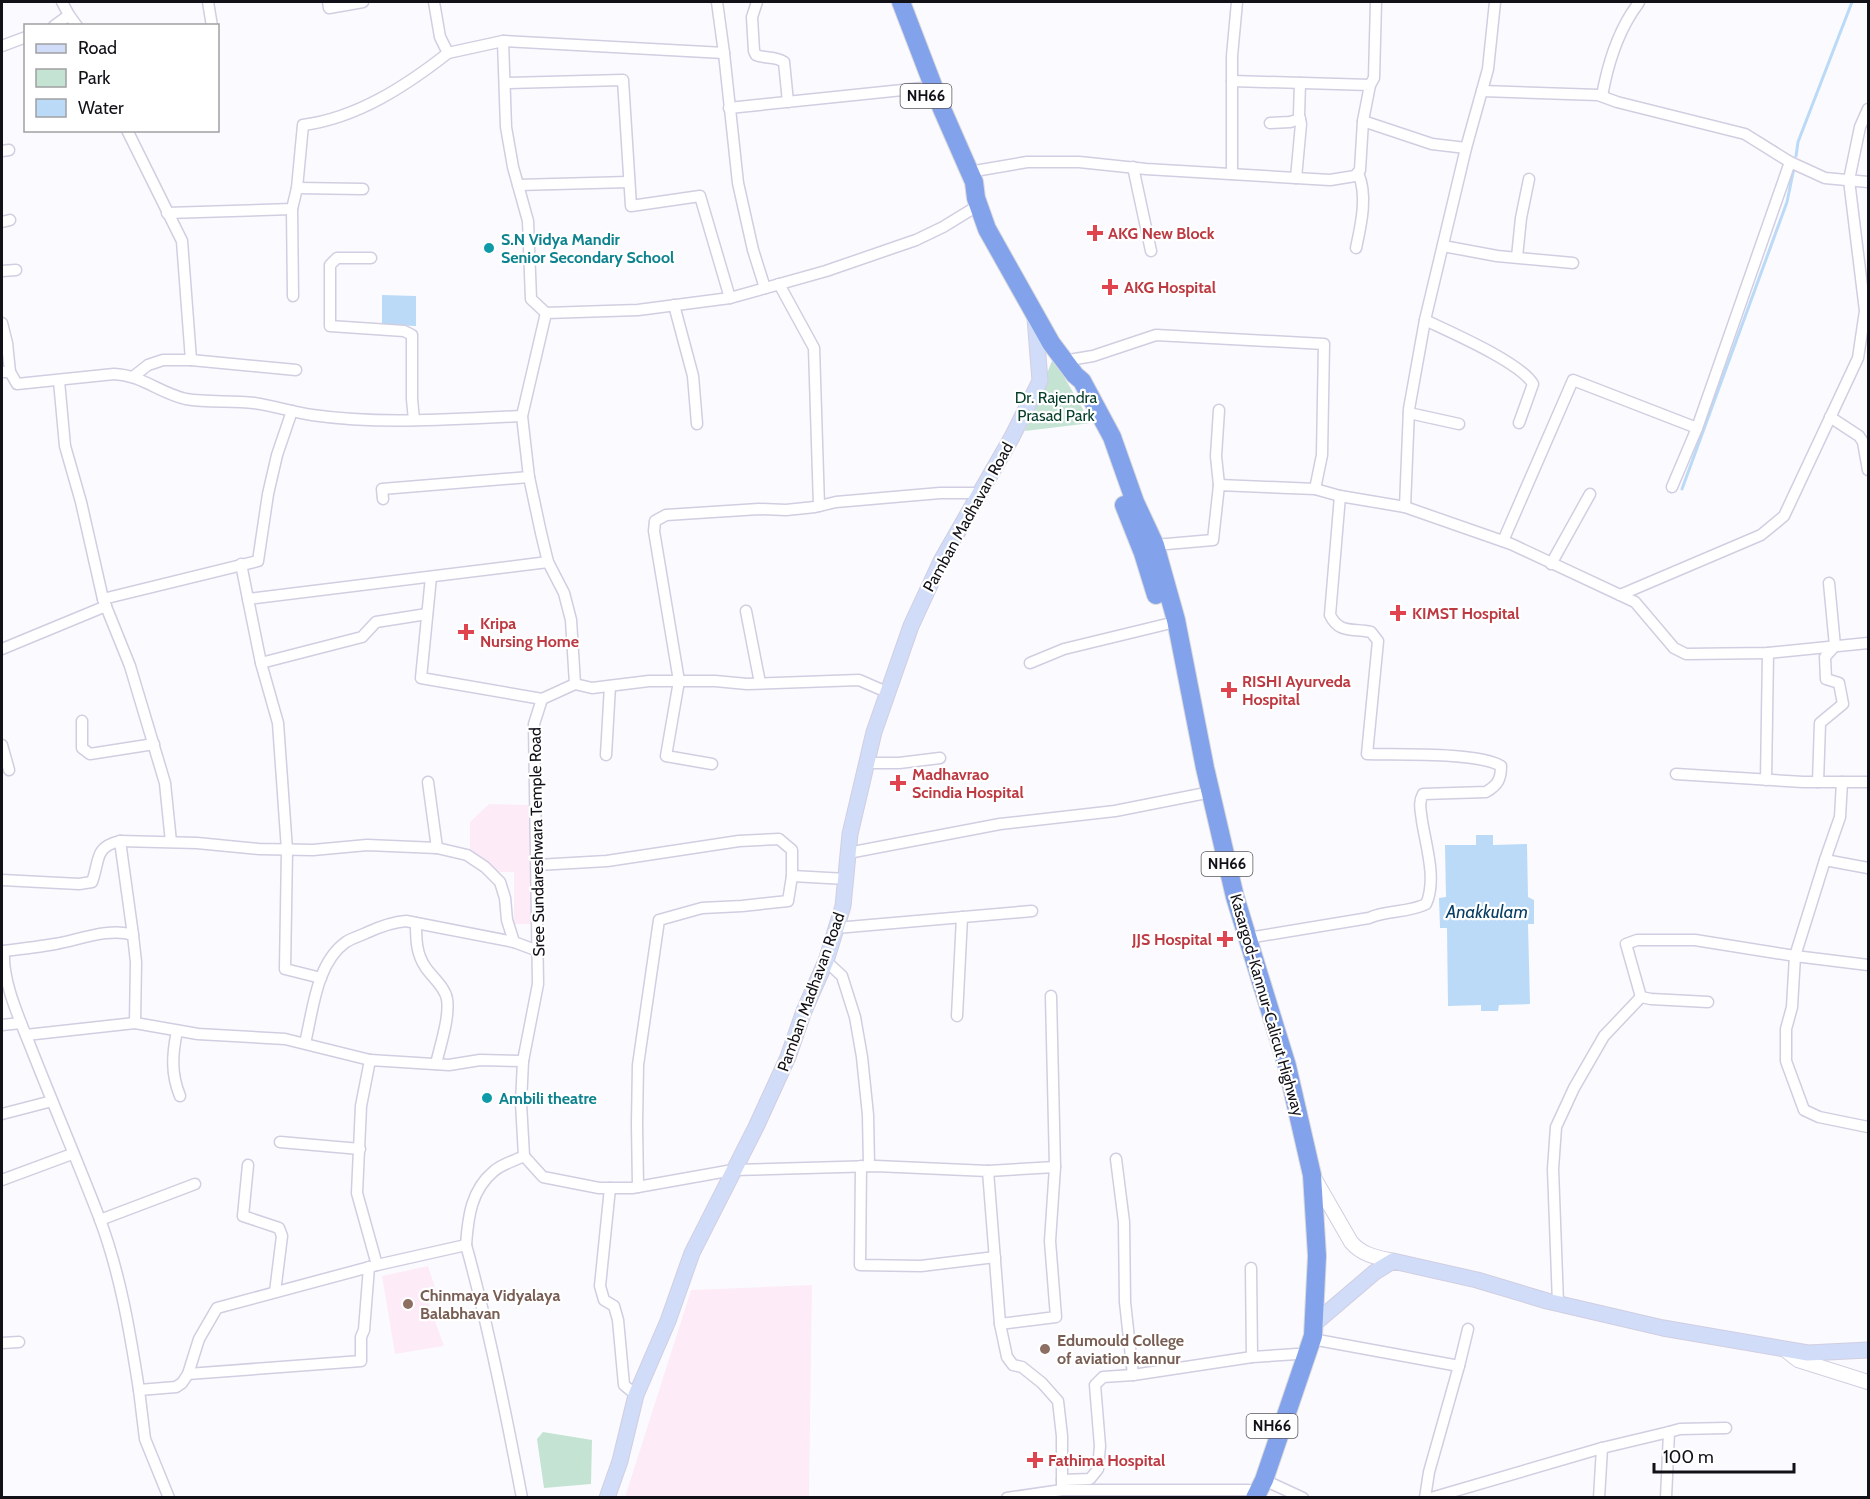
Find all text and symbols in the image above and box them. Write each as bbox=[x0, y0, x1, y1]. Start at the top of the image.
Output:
legend bbox=[24, 24, 219, 132]
text: Road bbox=[78, 37, 117, 59]
text: Park bbox=[78, 67, 111, 89]
road number: NH66 bbox=[900, 84, 952, 108]
text: Water bbox=[78, 97, 124, 119]
marker: AKG New Block bbox=[1086, 224, 1104, 242]
place label: AKG New Block bbox=[1108, 224, 1215, 243]
place label: S.N Vidya Mandir Senior Secondary School bbox=[501, 230, 674, 267]
marker: S.N Vidya Mandir Senior Secondary School bbox=[482, 241, 496, 255]
marker: AKG Hospital bbox=[1101, 278, 1119, 296]
place label: AKG Hospital bbox=[1124, 278, 1216, 297]
park label: Dr. Rajendra Prasad Park bbox=[1015, 388, 1097, 425]
street label: Pamban Madhavan Road bbox=[919, 439, 1017, 595]
marker: KIMST Hospital bbox=[1389, 604, 1407, 622]
place label: KIMST Hospital bbox=[1412, 604, 1520, 623]
place label: Kripa Nursing Home bbox=[480, 614, 579, 651]
marker: Kripa Nursing Home bbox=[457, 623, 475, 641]
place label: RISHI Ayurveda Hospital bbox=[1242, 672, 1351, 709]
marker: RISHI Ayurveda Hospital bbox=[1220, 681, 1238, 699]
street label: Sree Sundareshwara Temple Road bbox=[525, 727, 549, 957]
place label: Madhavrao Scindia Hospital bbox=[912, 765, 1024, 802]
marker: Madhavrao Scindia Hospital bbox=[889, 774, 907, 792]
road number: NH66 bbox=[1202, 852, 1252, 876]
street label: Kasargod-Kannur-Calicut Highway bbox=[1226, 892, 1308, 1118]
water label: Anakkulam bbox=[1445, 901, 1528, 923]
street label: Pamban Madhavan Road bbox=[773, 910, 849, 1074]
place label: JJS Hospital bbox=[1131, 930, 1212, 949]
marker: JJS Hospital bbox=[1216, 930, 1234, 948]
place label: Ambili theatre bbox=[499, 1089, 597, 1108]
marker: Ambili theatre bbox=[480, 1091, 494, 1105]
place label: Chinmaya Vidyalaya Balabhavan bbox=[420, 1286, 560, 1323]
marker: Chinmaya Vidyalaya Balabhavan bbox=[401, 1297, 415, 1311]
place label: Edumould College of aviation kannur bbox=[1057, 1331, 1184, 1368]
marker: Edumould College of aviation kannur bbox=[1038, 1342, 1052, 1356]
road number: NH66 bbox=[1246, 1414, 1298, 1438]
scale bar bbox=[1654, 1436, 1794, 1474]
text: 100 m bbox=[1663, 1446, 1714, 1468]
marker: Fathima Hospital bbox=[1026, 1451, 1044, 1469]
place label: Fathima Hospital bbox=[1048, 1451, 1165, 1470]

